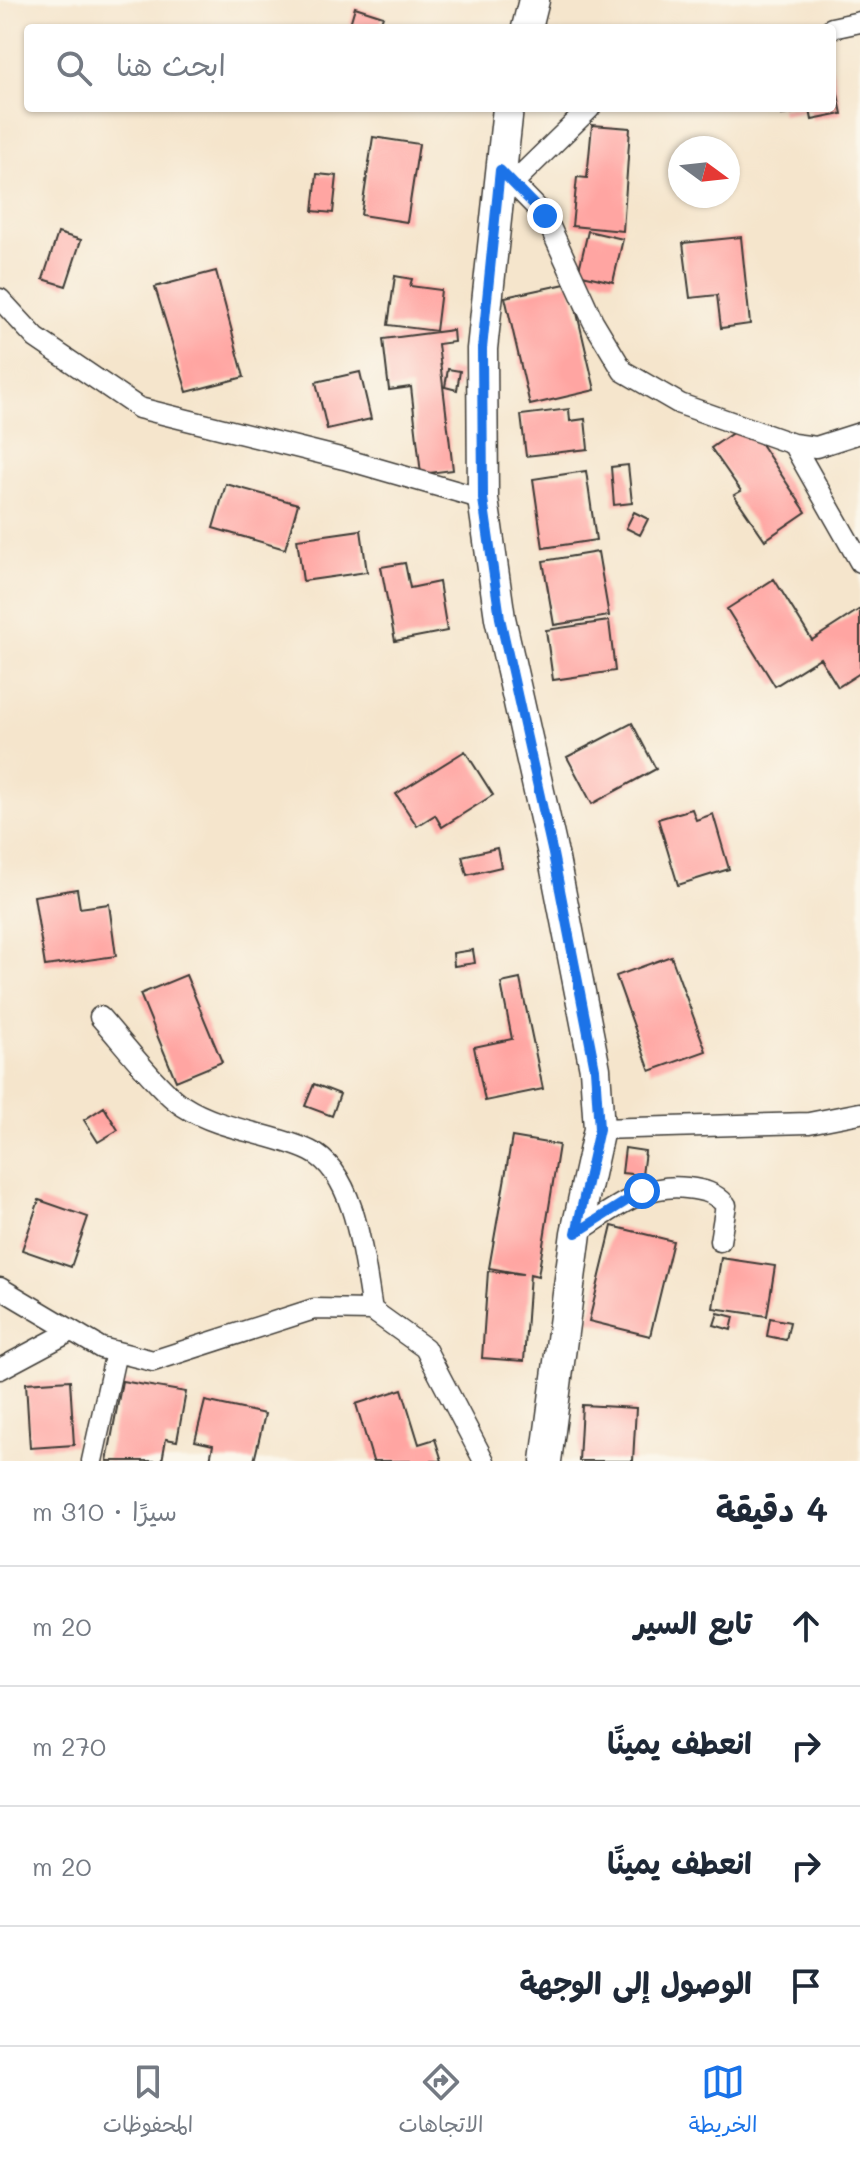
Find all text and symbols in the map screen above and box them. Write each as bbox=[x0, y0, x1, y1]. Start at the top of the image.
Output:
search box bbox=[24, 24, 836, 112]
text: ابحث هنا bbox=[116, 44, 226, 84]
icon: search bbox=[52, 46, 96, 90]
north arrow bbox=[668, 136, 740, 208]
route end bbox=[527, 198, 563, 234]
route start bbox=[624, 1173, 660, 1209]
text: 4 دقيقة bbox=[716, 1486, 828, 1531]
text: سيرًا · 310 m bbox=[32, 1494, 177, 1528]
text: تابع السير bbox=[634, 1602, 752, 1642]
icon: ahead bbox=[784, 1604, 828, 1648]
text: 20 m bbox=[32, 1609, 92, 1643]
text: انعطف يمينًا bbox=[607, 1722, 752, 1762]
icon: right bbox=[784, 1724, 828, 1768]
text: 270 m bbox=[32, 1729, 106, 1763]
text: انعطف يمينًا bbox=[607, 1842, 752, 1882]
icon: right bbox=[784, 1844, 828, 1888]
text: 20 m bbox=[32, 1849, 92, 1883]
text: الوصول إلى الوجهة bbox=[519, 1962, 752, 2002]
icon: arrive bbox=[784, 1964, 828, 2008]
tab: المحفوظات bbox=[103, 2060, 193, 2144]
tab: الاتجاهات bbox=[399, 2060, 483, 2144]
tab: الخريطة bbox=[689, 2060, 757, 2144]

